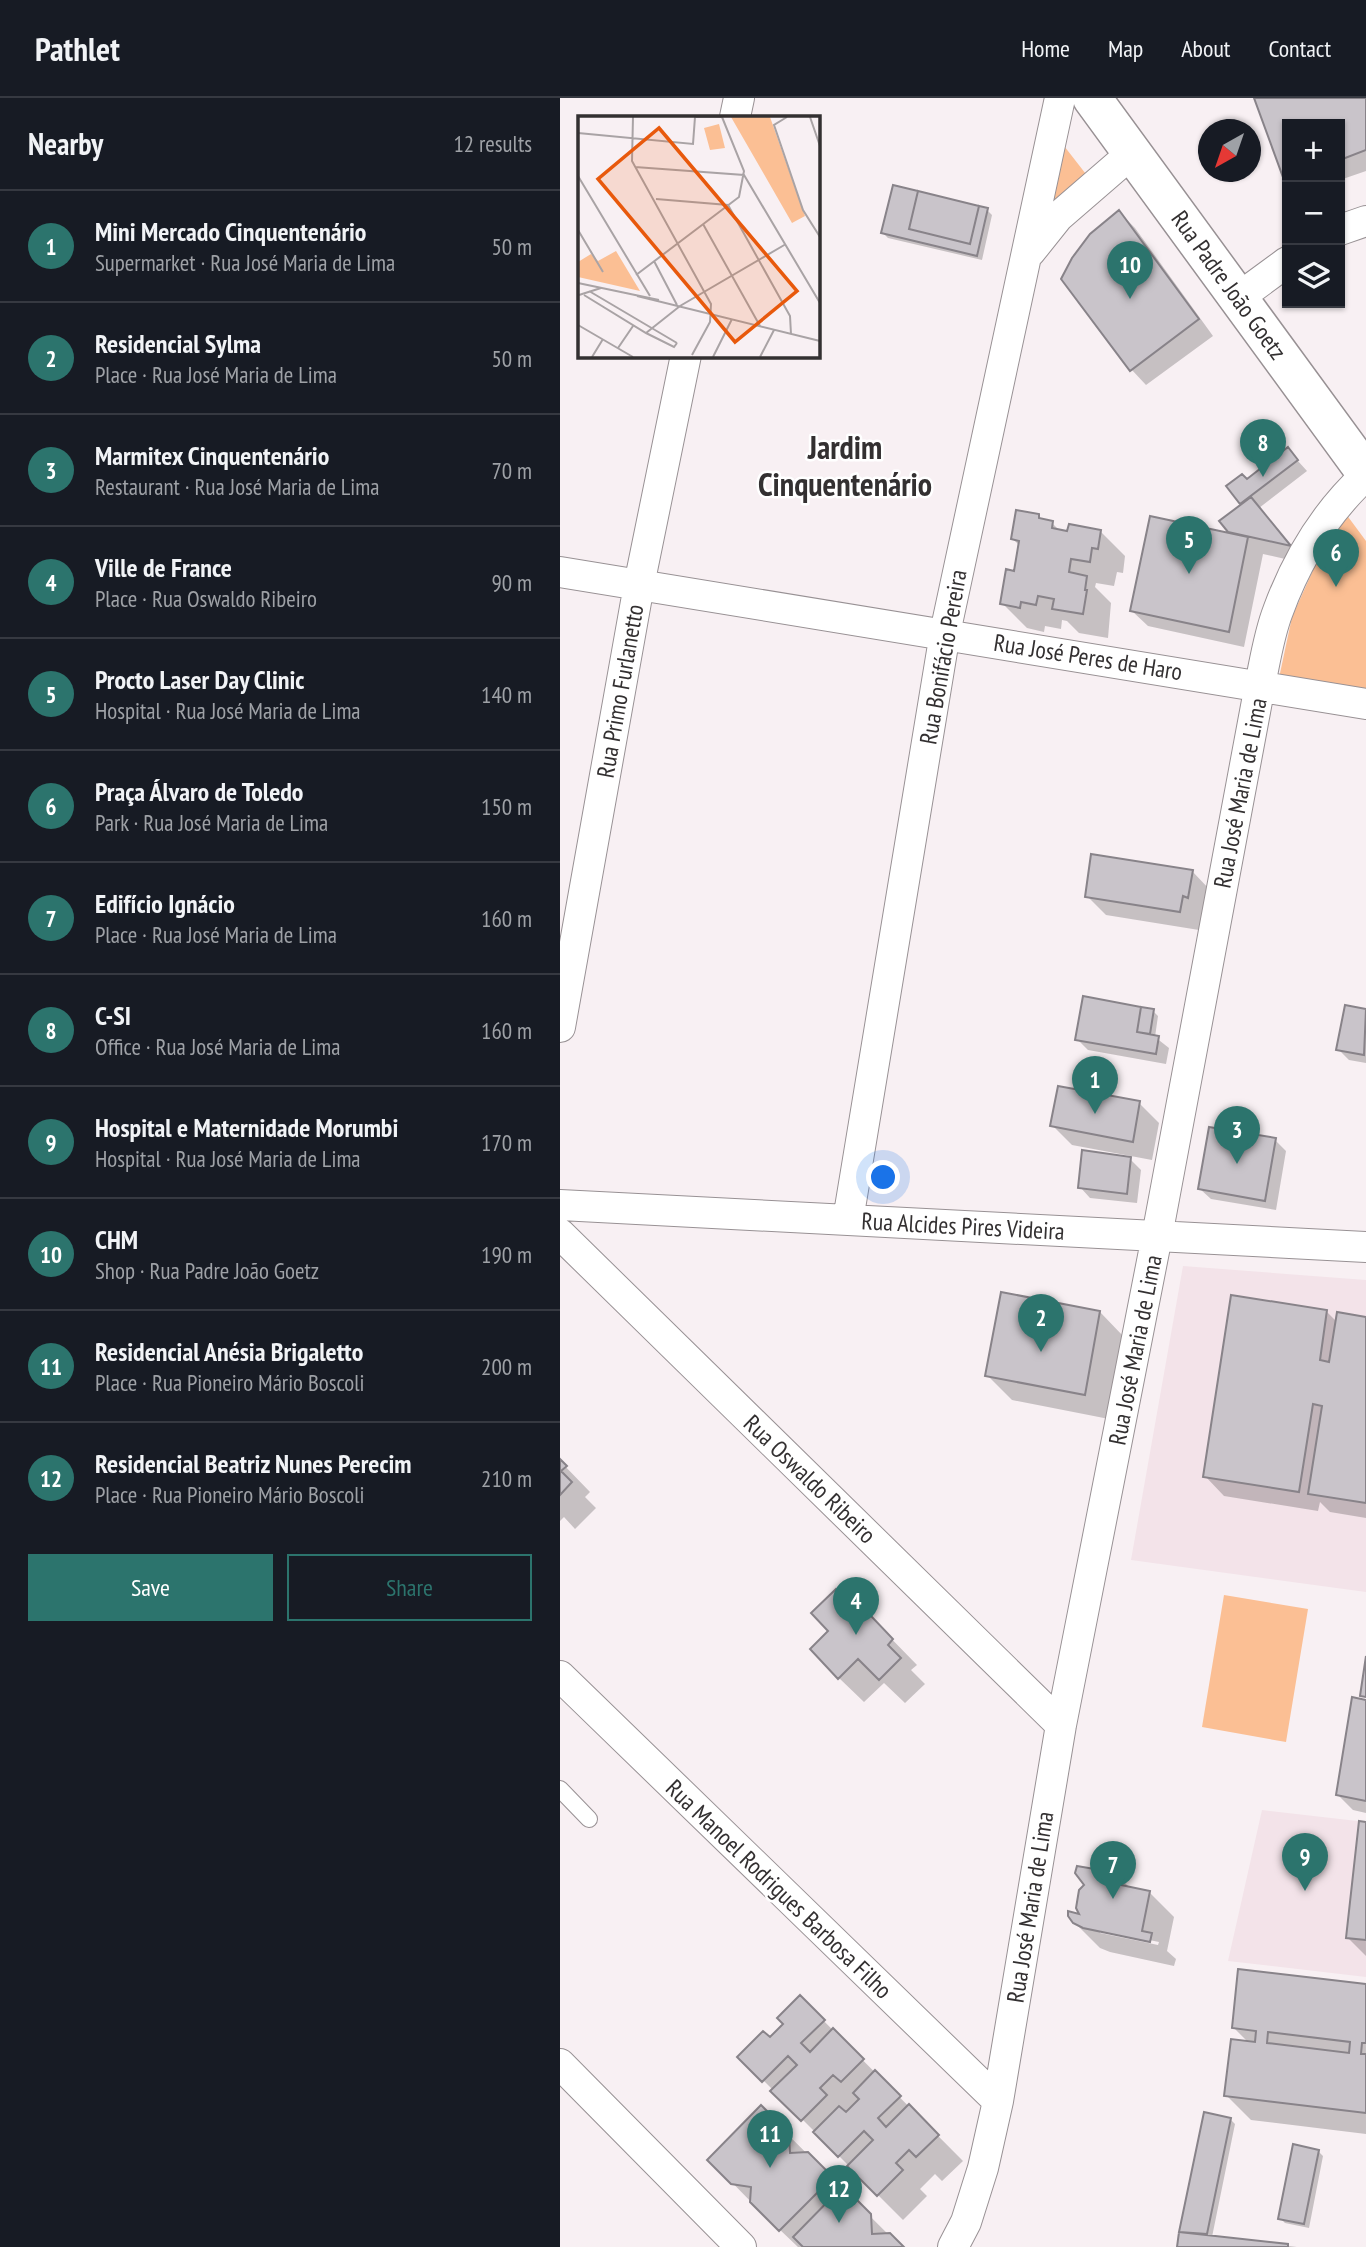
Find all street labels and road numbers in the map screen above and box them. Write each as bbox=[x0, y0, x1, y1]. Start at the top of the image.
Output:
street label: Rua Padre João Goetz bbox=[1164, 204, 1294, 366]
street label: Rua Bonifácio Pereira bbox=[912, 567, 974, 747]
street label: Rua Primo Furlanetto bbox=[589, 602, 651, 780]
street label: Rua José Peres de Haro bbox=[992, 627, 1184, 687]
street label: Rua José Maria de Lima bbox=[1206, 695, 1274, 891]
street label: Rua Alcides Pires Videira bbox=[861, 1205, 1065, 1247]
street label: Rua José Maria de Lima bbox=[1101, 1252, 1169, 1448]
street label: Rua Oswaldo Ribeiro bbox=[737, 1408, 883, 1550]
street label: Rua Manoel Rodrigues Barbosa Filho bbox=[659, 1773, 899, 2005]
street label: Rua José Maria de Lima bbox=[1000, 1809, 1060, 2005]

